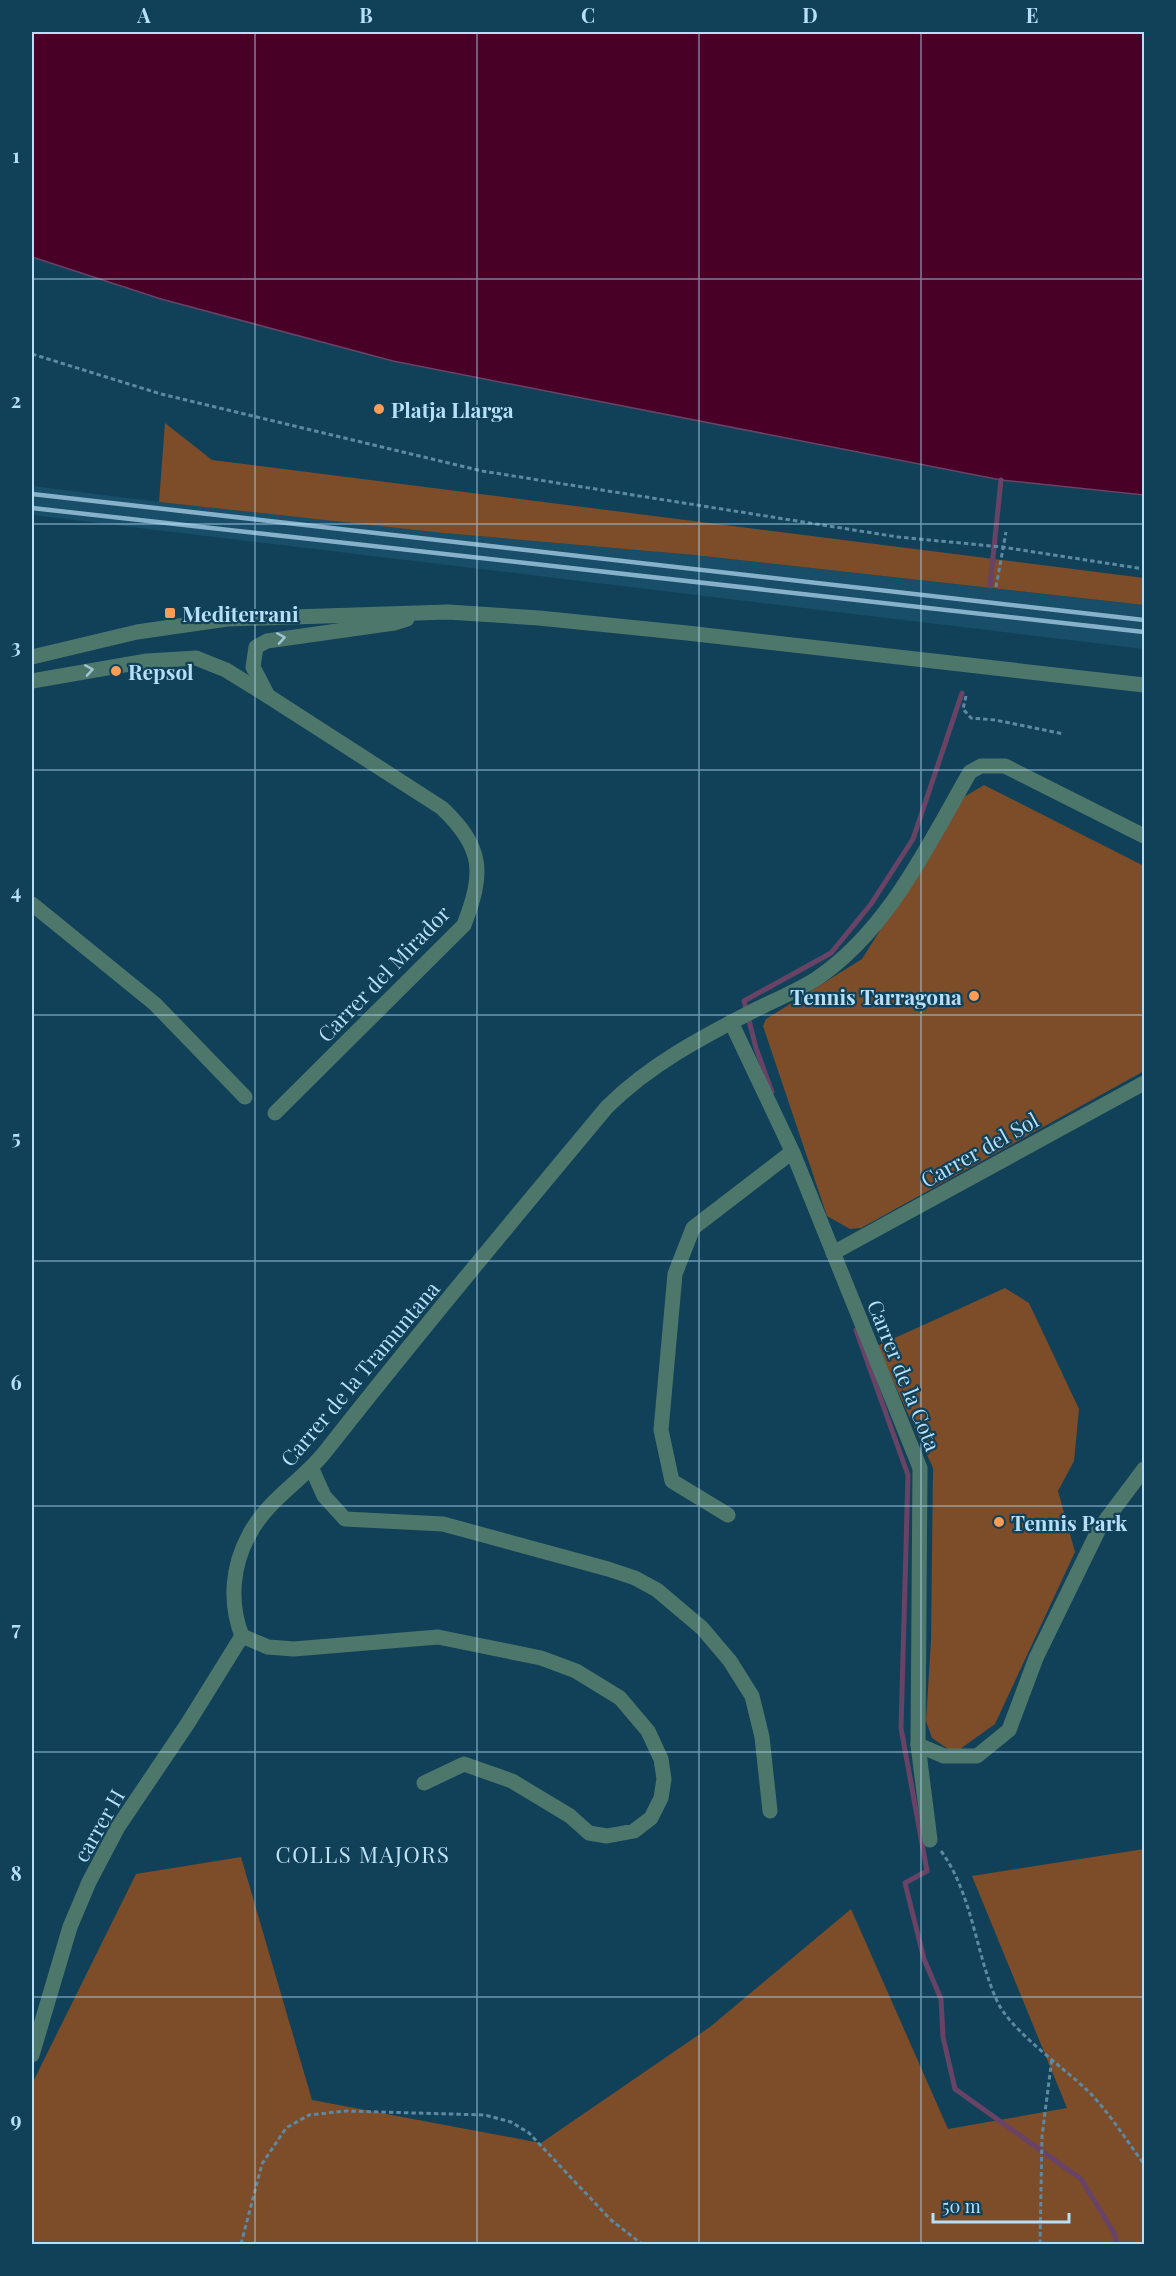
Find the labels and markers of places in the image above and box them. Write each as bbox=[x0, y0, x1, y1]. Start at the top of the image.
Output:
place label: Platja Llarga bbox=[391, 395, 514, 423]
marker: Platja Llarga bbox=[372, 402, 386, 416]
place label: Mediterrani bbox=[182, 599, 299, 627]
marker: Mediterrani bbox=[163, 606, 177, 620]
place label: Repsol bbox=[128, 657, 194, 685]
marker: Repsol bbox=[109, 664, 123, 678]
place label: Tennis Tarragona bbox=[790, 982, 962, 1010]
marker: Tennis Tarragona bbox=[967, 989, 981, 1003]
place label: Tennis Park bbox=[1011, 1508, 1128, 1536]
marker: Tennis Park bbox=[992, 1515, 1006, 1529]

